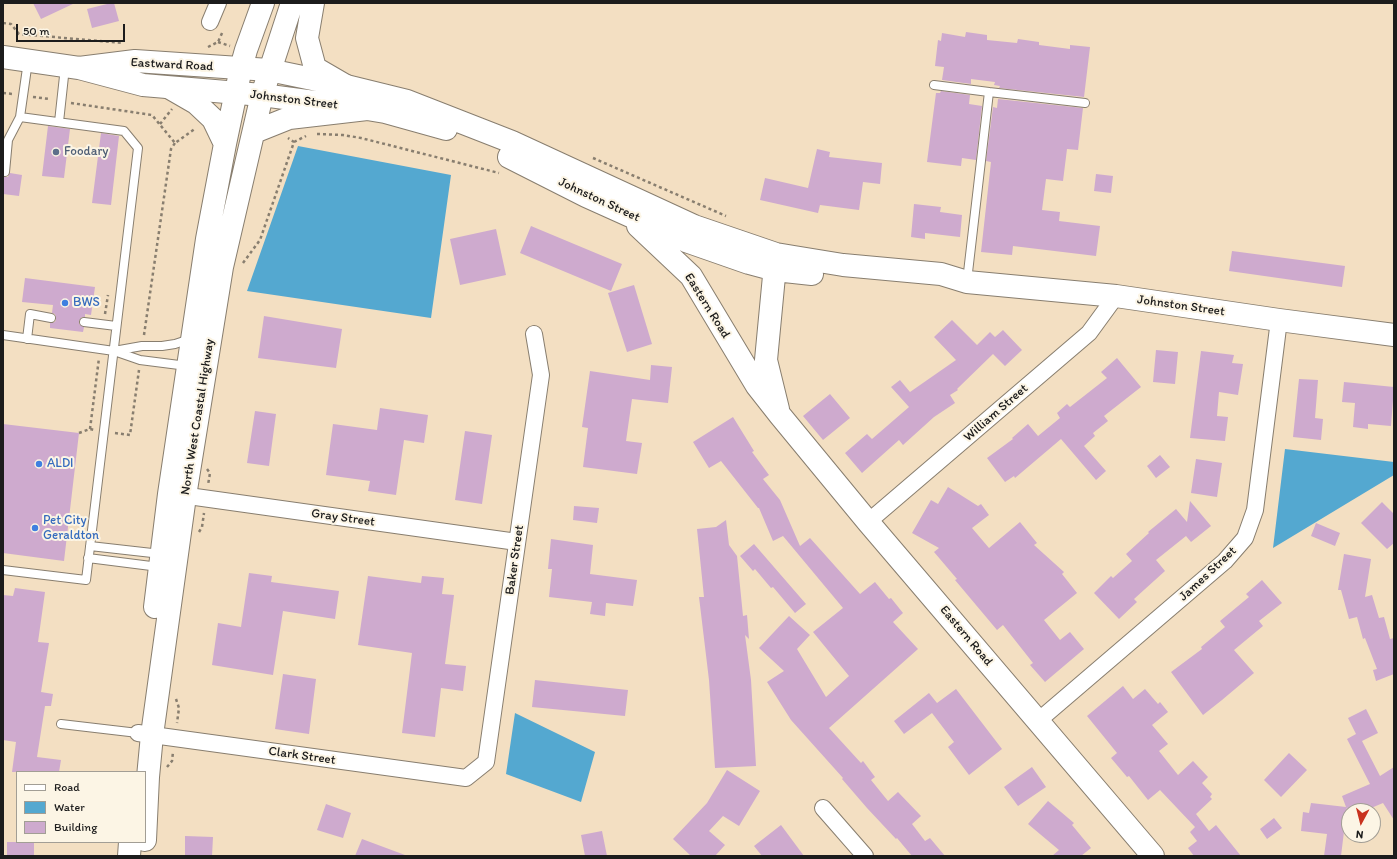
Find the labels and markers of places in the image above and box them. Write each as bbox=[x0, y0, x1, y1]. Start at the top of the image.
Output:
place label: Foodary bbox=[64, 144, 108, 160]
marker: Foodary bbox=[51, 147, 61, 157]
place label: BWS bbox=[73, 295, 100, 311]
marker: BWS bbox=[60, 298, 70, 308]
place label: ALDI bbox=[47, 456, 73, 472]
marker: ALDI bbox=[34, 459, 44, 469]
place label: Pet City Geraldton bbox=[43, 513, 99, 544]
marker: Pet City Geraldton bbox=[30, 523, 40, 533]

